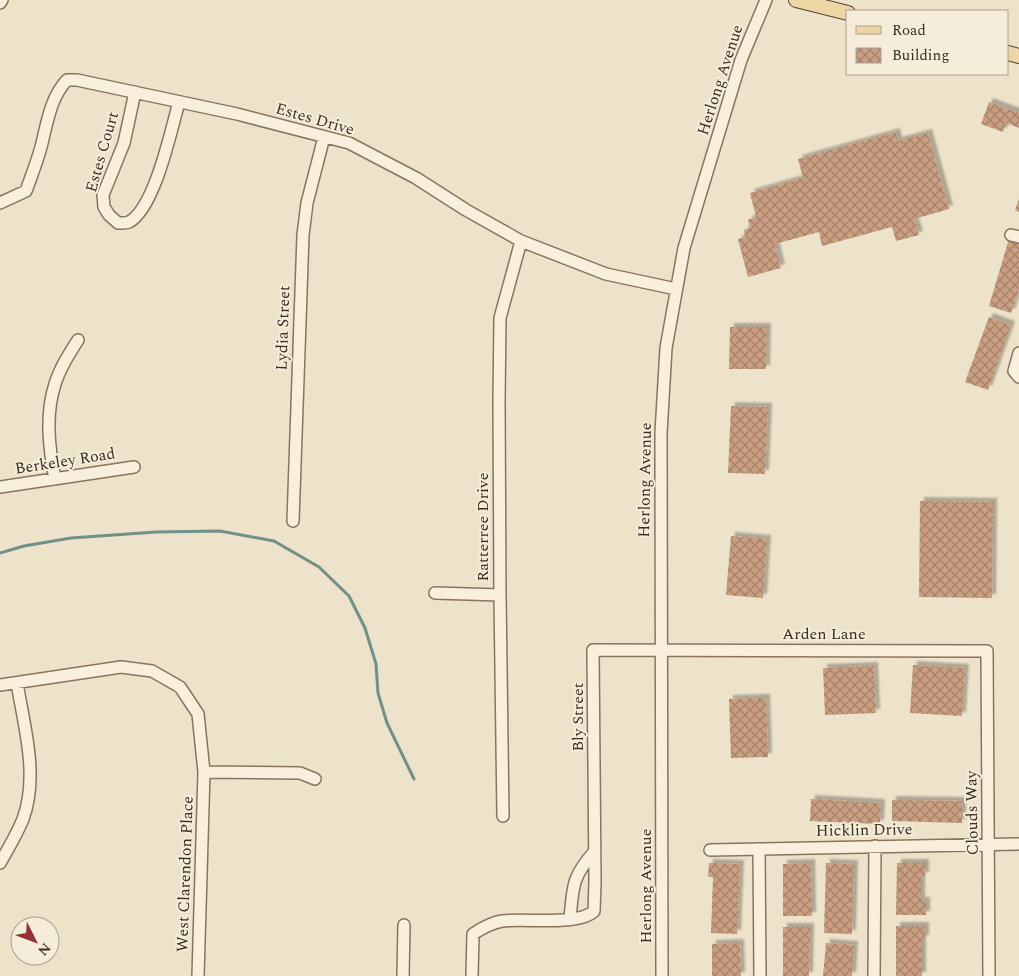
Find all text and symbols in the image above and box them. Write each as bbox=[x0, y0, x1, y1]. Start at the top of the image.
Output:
legend bbox=[846, 10, 1009, 75]
text: Road bbox=[892, 19, 926, 42]
street label: Herlong Avenue bbox=[691, 22, 749, 138]
text: Building bbox=[892, 44, 949, 67]
street label: Estes Drive bbox=[273, 96, 357, 142]
street label: Estes Court bbox=[79, 109, 125, 195]
street label: Lydia Street bbox=[270, 285, 296, 371]
street label: Herlong Avenue bbox=[632, 422, 658, 538]
street label: Berkeley Road bbox=[13, 441, 117, 481]
street label: Ratterree Drive bbox=[471, 472, 495, 582]
street label: Arden Lane bbox=[782, 622, 866, 646]
street label: Bly Street bbox=[566, 682, 590, 751]
street label: Clouds Way bbox=[959, 769, 985, 855]
street label: West Clarendon Place bbox=[170, 796, 200, 952]
street label: Hicklin Drive bbox=[815, 817, 913, 843]
street label: Herlong Avenue bbox=[634, 828, 658, 944]
north arrow bbox=[10, 916, 60, 966]
text: N bbox=[33, 938, 56, 961]

